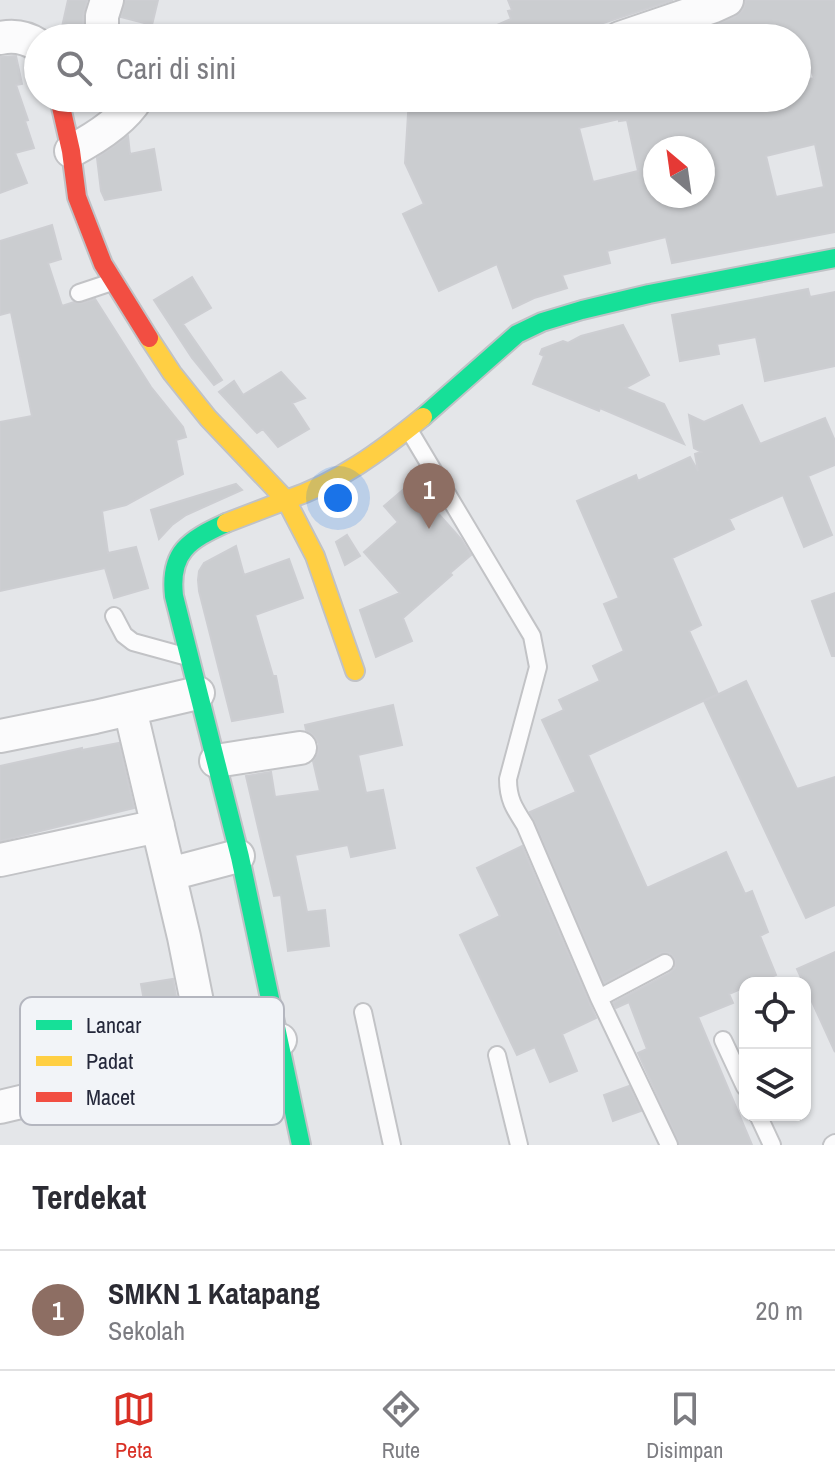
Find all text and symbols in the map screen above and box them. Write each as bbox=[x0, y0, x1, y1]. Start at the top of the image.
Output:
search box bbox=[24, 24, 811, 112]
icon: search bbox=[52, 46, 96, 90]
text: Cari di sini bbox=[116, 48, 236, 88]
north arrow bbox=[643, 136, 715, 208]
pin: 1 bbox=[403, 463, 455, 529]
your location bbox=[318, 478, 358, 518]
map controls bbox=[739, 977, 811, 1121]
button: locate bbox=[739, 977, 811, 1049]
legend bbox=[20, 997, 284, 1125]
text: Lancar bbox=[86, 1010, 141, 1040]
text: Padat bbox=[86, 1046, 133, 1076]
button: layers bbox=[739, 1049, 811, 1121]
text: Macet bbox=[86, 1082, 135, 1112]
text: Terdekat bbox=[32, 1174, 146, 1220]
text: SMKN 1 Katapang bbox=[108, 1273, 320, 1313]
text: 1 bbox=[52, 1293, 64, 1328]
text: 20 m bbox=[756, 1293, 803, 1328]
text: Sekolah bbox=[108, 1313, 185, 1348]
tab: Peta bbox=[112, 1387, 156, 1465]
tab: Rute bbox=[379, 1387, 423, 1465]
tab: Disimpan bbox=[646, 1387, 723, 1465]

